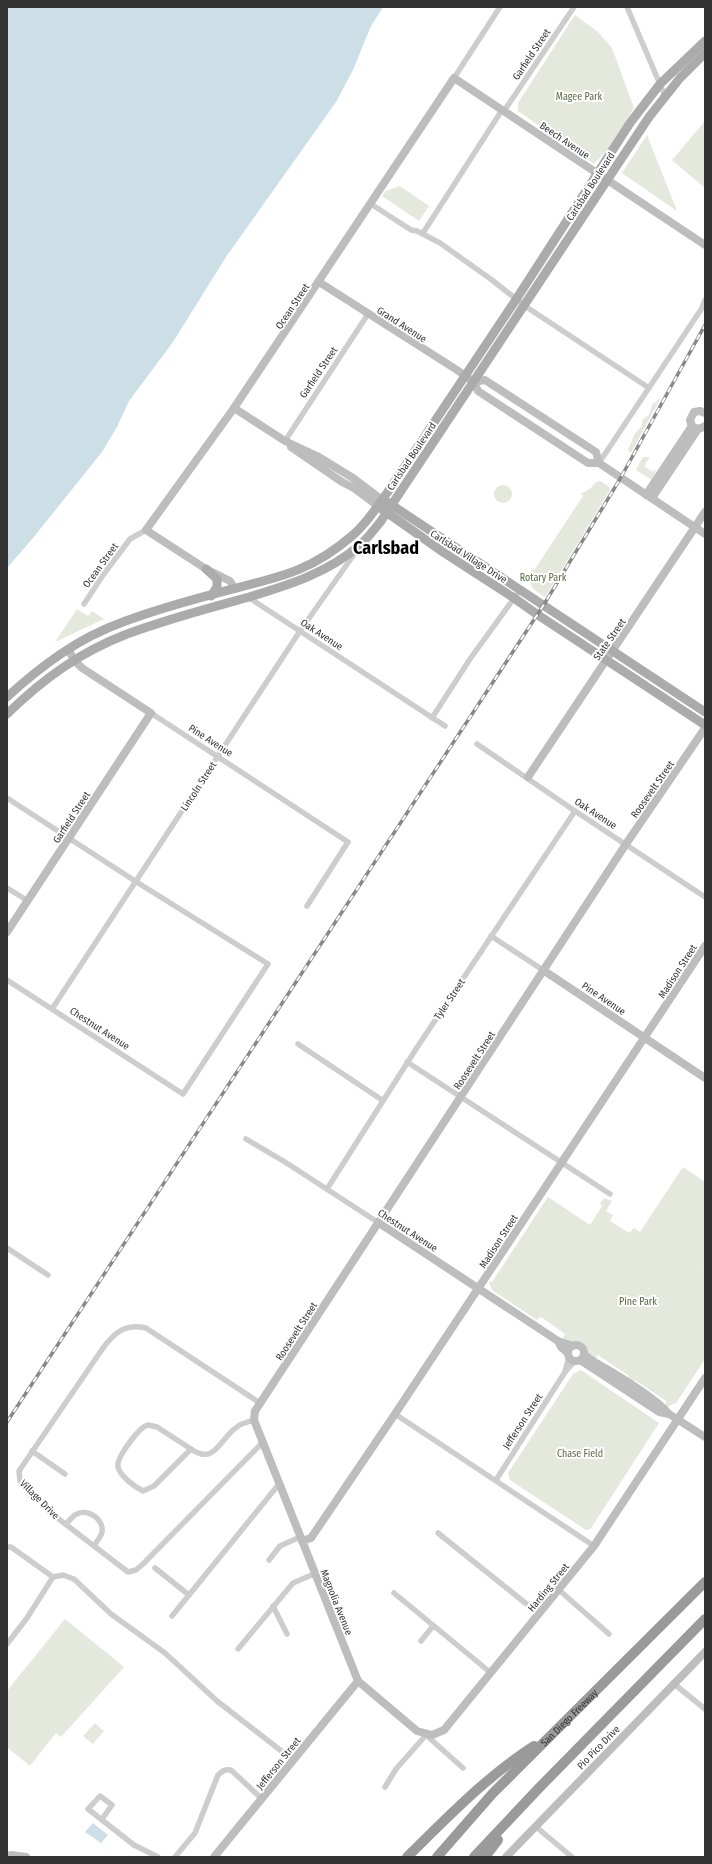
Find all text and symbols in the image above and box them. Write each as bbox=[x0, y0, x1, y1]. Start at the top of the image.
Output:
street label: Garfield Street bbox=[510, 26, 554, 82]
park label: Magee Park bbox=[556, 91, 603, 103]
street label: Beech Avenue bbox=[537, 120, 592, 162]
street label: Carlsbad Boulevard bbox=[564, 150, 617, 223]
street label: Ocean Street bbox=[273, 281, 313, 332]
street label: Grand Avenue bbox=[374, 304, 429, 345]
street label: Garfield Street bbox=[297, 344, 341, 400]
street label: Carlsbad Boulevard bbox=[385, 420, 439, 493]
street label: Carlsbad Village Drive bbox=[428, 528, 509, 586]
district label: Carlsbad bbox=[353, 537, 419, 559]
street label: Ocean Street bbox=[81, 540, 121, 590]
park label: Rotary Park bbox=[520, 572, 567, 584]
street label: State Street bbox=[591, 616, 629, 663]
street label: Oak Avenue bbox=[298, 617, 345, 653]
street label: Pine Avenue bbox=[186, 722, 235, 760]
street label: Roosevelt Street bbox=[629, 758, 677, 821]
street label: Lincoln Street bbox=[178, 759, 220, 813]
street label: Garfield Street bbox=[51, 789, 93, 846]
street label: Oak Avenue bbox=[572, 796, 619, 832]
street label: Madison Street bbox=[656, 942, 700, 1001]
street label: Tyler Street bbox=[432, 976, 468, 1022]
street label: Pine Avenue bbox=[579, 980, 628, 1018]
street label: Chestnut Avenue bbox=[67, 1005, 132, 1053]
street label: Roosevelt Street bbox=[452, 1028, 499, 1092]
street label: Chestnut Avenue bbox=[375, 1207, 440, 1255]
street label: Madison Street bbox=[477, 1212, 521, 1271]
park label: Pine Park bbox=[619, 1296, 657, 1308]
street label: Roosevelt Street bbox=[274, 1299, 321, 1363]
street label: Jefferson Street bbox=[500, 1391, 546, 1452]
park label: Chase Field bbox=[557, 1448, 603, 1460]
street label: Village Drive bbox=[17, 1478, 61, 1522]
street label: Harding Street bbox=[526, 1560, 572, 1614]
street label: Magnolia Avenue bbox=[317, 1568, 355, 1637]
street label: San Diego Freeway bbox=[538, 1687, 601, 1749]
street label: Pio Pico Drive bbox=[575, 1723, 623, 1772]
street label: Jefferson Street bbox=[254, 1735, 304, 1792]

